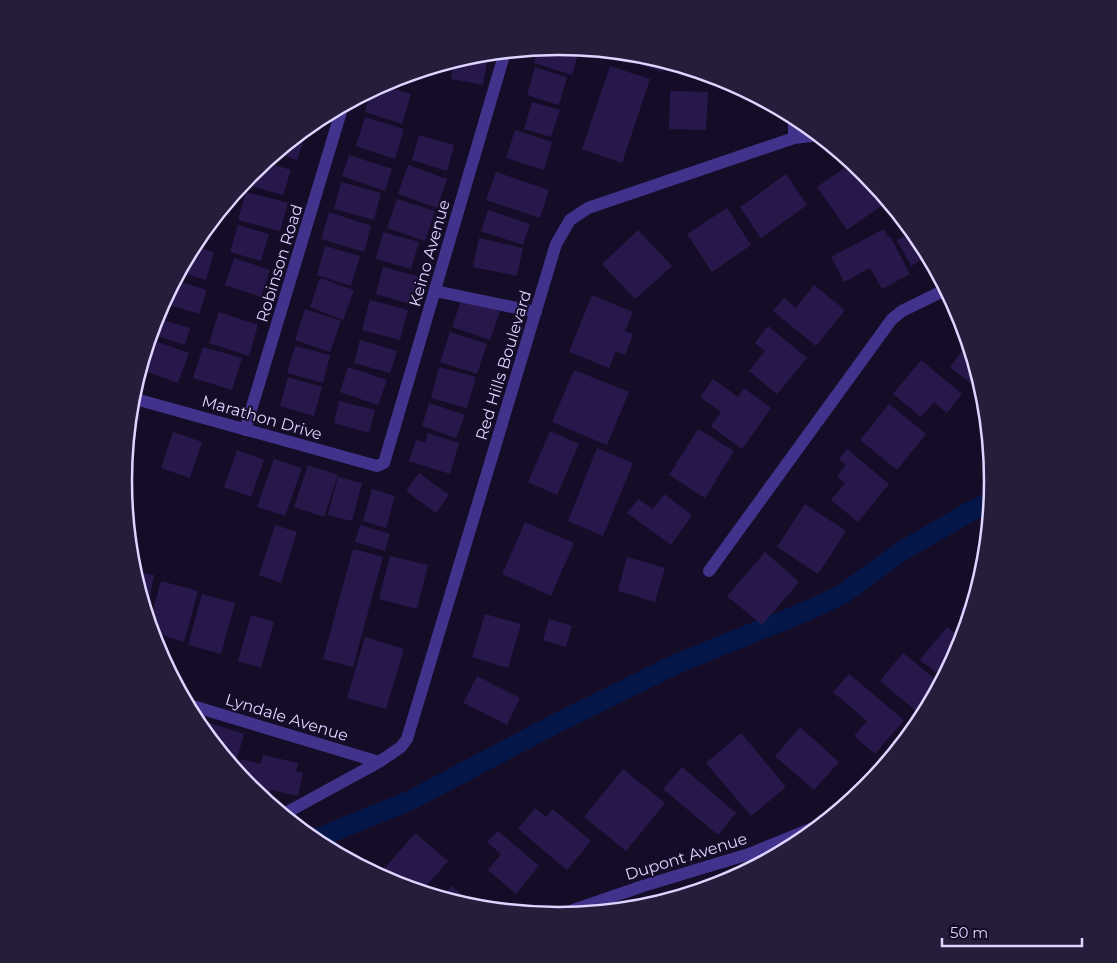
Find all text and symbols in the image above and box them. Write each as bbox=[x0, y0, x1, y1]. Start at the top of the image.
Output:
street label: Keino Avenue bbox=[405, 197, 454, 309]
street label: Robinson Road bbox=[253, 202, 306, 324]
street label: Red Hills Boulevard bbox=[472, 288, 535, 442]
street label: Marathon Drive bbox=[200, 391, 324, 444]
street label: Lyndale Avenue bbox=[223, 690, 351, 745]
street label: Dupont Avenue bbox=[623, 829, 750, 884]
scale bar bbox=[942, 916, 1082, 948]
text: 50 m bbox=[950, 923, 988, 942]

